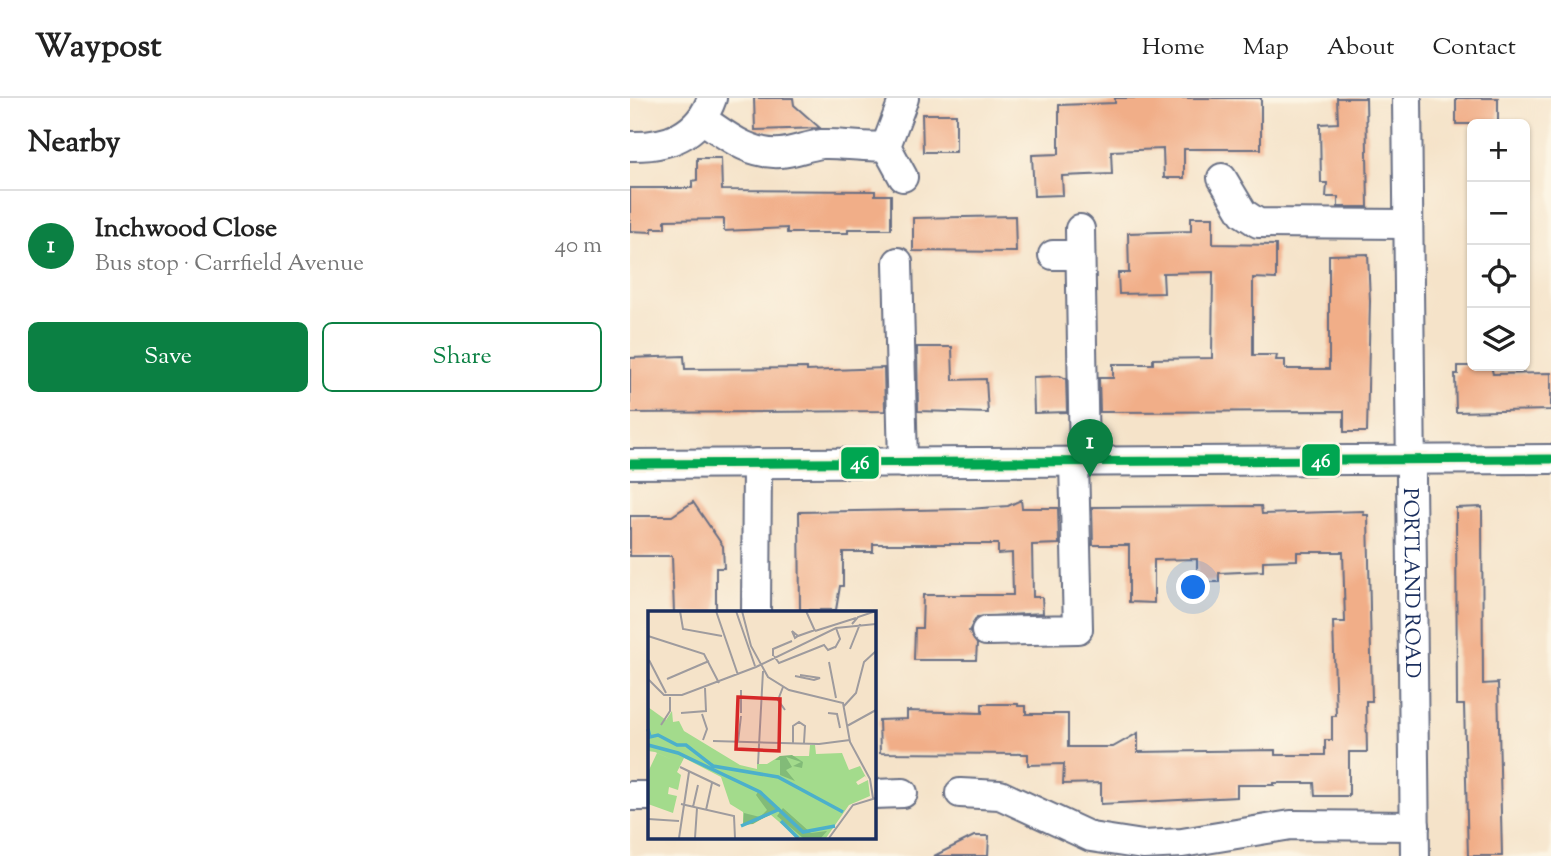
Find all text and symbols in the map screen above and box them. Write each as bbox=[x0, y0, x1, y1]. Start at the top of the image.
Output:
text: Waypost bbox=[35, 24, 162, 72]
text: Home bbox=[1142, 31, 1205, 65]
text: Map bbox=[1243, 31, 1289, 65]
text: About bbox=[1327, 31, 1394, 65]
text: Contact bbox=[1432, 31, 1516, 65]
map controls bbox=[1467, 119, 1530, 371]
button: + bbox=[1467, 119, 1530, 182]
text: Nearby bbox=[28, 122, 120, 165]
button: − bbox=[1467, 182, 1530, 245]
text: Inchwood Close bbox=[95, 211, 277, 248]
text: 1 bbox=[47, 230, 55, 263]
text: 40 m bbox=[555, 230, 602, 263]
button: locate bbox=[1467, 245, 1530, 308]
text: Bus stop · Carrfield Avenue bbox=[95, 248, 364, 281]
button: layers bbox=[1467, 308, 1530, 371]
button: Save bbox=[28, 322, 308, 392]
button: Share bbox=[322, 322, 602, 392]
pin: 1 bbox=[1067, 419, 1113, 477]
line badge: 46 bbox=[1301, 443, 1341, 477]
line badge: 46 bbox=[840, 446, 880, 480]
text: 46 bbox=[1311, 449, 1330, 476]
text: 46 bbox=[850, 451, 869, 478]
street label: PORTLAND ROAD bbox=[1394, 488, 1426, 678]
your location bbox=[1176, 570, 1210, 604]
inset map bbox=[648, 611, 875, 838]

